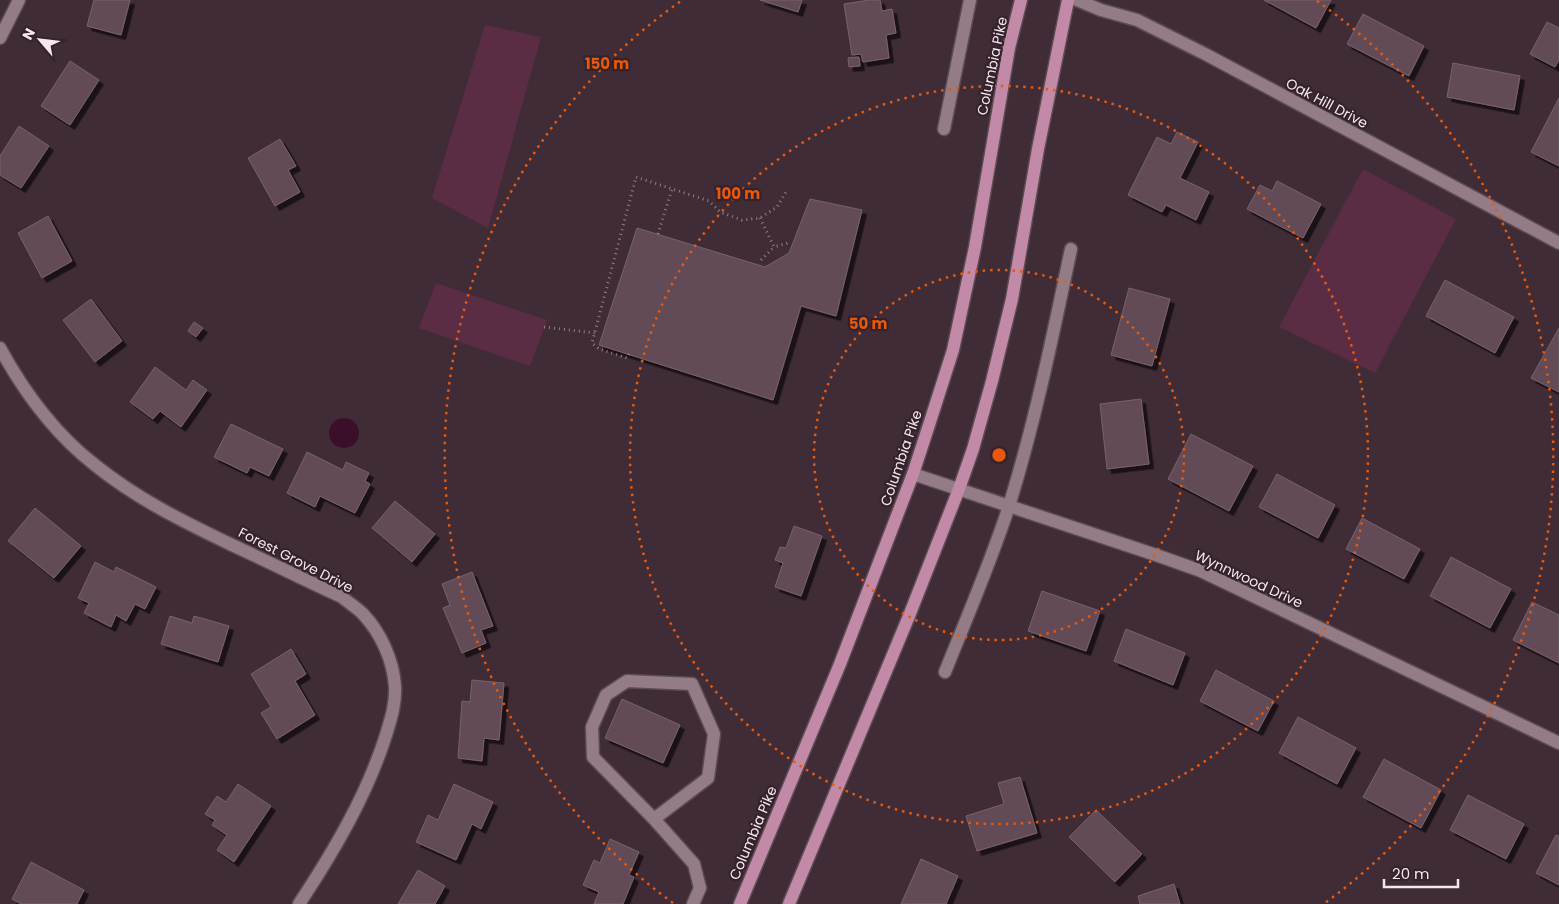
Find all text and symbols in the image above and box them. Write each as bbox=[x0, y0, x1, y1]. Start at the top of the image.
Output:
north arrow bbox=[15, 15, 65, 65]
street label: Columbia Pike bbox=[972, 15, 1012, 117]
text: N bbox=[17, 25, 40, 43]
text: 150 m bbox=[585, 53, 629, 74]
street label: Oak Hill Drive bbox=[1282, 73, 1372, 133]
text: 100 m bbox=[716, 183, 760, 204]
text: 50 m bbox=[849, 313, 887, 334]
street label: Columbia Pike bbox=[875, 407, 927, 509]
centre of rings bbox=[990, 446, 1008, 464]
street label: Forest Grove Drive bbox=[235, 522, 357, 598]
street label: Wynnwood Drive bbox=[1192, 545, 1307, 613]
street label: Columbia Pike bbox=[724, 783, 782, 883]
scale bar bbox=[1384, 856, 1458, 888]
text: 20 m bbox=[1392, 863, 1430, 884]

